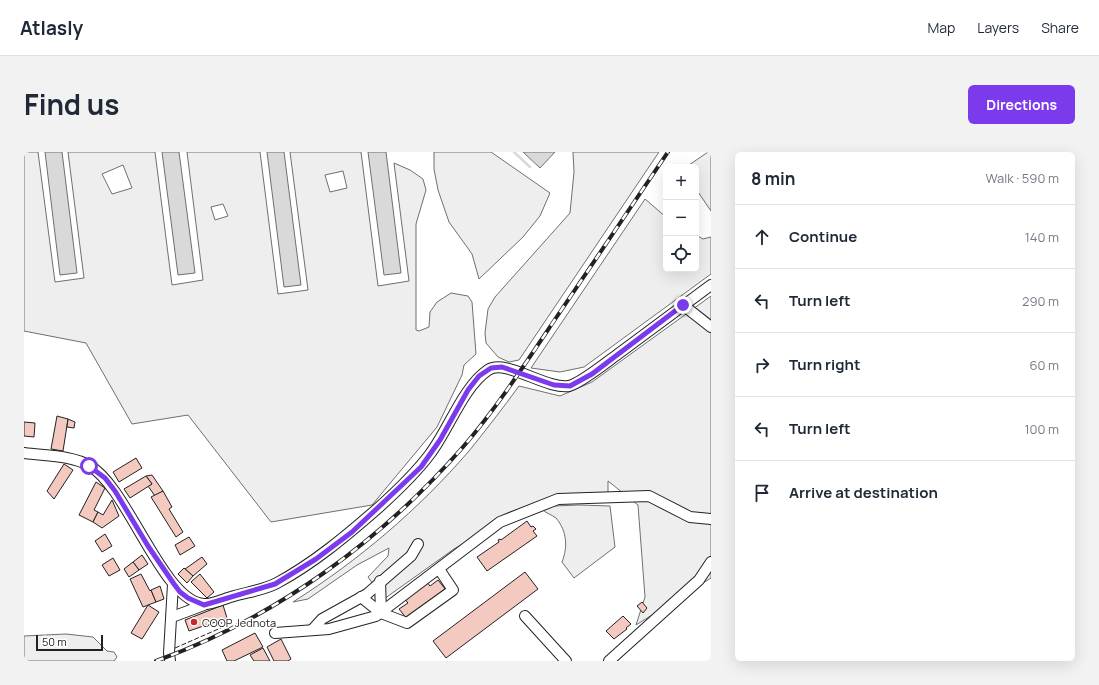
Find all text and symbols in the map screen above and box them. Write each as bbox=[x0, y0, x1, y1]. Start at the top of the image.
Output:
text: Atlasly bbox=[20, 15, 83, 41]
text: Map bbox=[927, 18, 955, 37]
text: Layers bbox=[977, 18, 1019, 37]
text: Share bbox=[1041, 18, 1079, 37]
text: Find us bbox=[24, 85, 119, 123]
button: Directions bbox=[968, 85, 1075, 124]
map controls bbox=[663, 164, 699, 272]
button: + bbox=[663, 164, 699, 200]
text: 8 min bbox=[751, 167, 796, 190]
text: Walk · 590 m bbox=[985, 169, 1059, 187]
button: − bbox=[663, 200, 699, 236]
icon: ahead bbox=[751, 226, 773, 248]
text: Continue bbox=[789, 226, 857, 247]
text: 140 m bbox=[1025, 228, 1059, 246]
button: locate bbox=[663, 236, 699, 272]
icon: left bbox=[751, 290, 773, 312]
text: Turn left bbox=[789, 290, 851, 311]
text: 290 m bbox=[1022, 292, 1059, 310]
route end bbox=[674, 296, 692, 314]
icon: right bbox=[751, 354, 773, 376]
text: Turn right bbox=[789, 354, 860, 375]
text: 60 m bbox=[1029, 356, 1059, 374]
icon: left bbox=[751, 418, 773, 440]
text: Turn left bbox=[789, 418, 851, 439]
text: 100 m bbox=[1024, 420, 1059, 438]
route start bbox=[80, 457, 98, 475]
icon: arrive bbox=[751, 482, 773, 504]
text: Arrive at destination bbox=[789, 482, 938, 503]
place label: COOP Jednota bbox=[202, 615, 276, 630]
marker: COOP Jednota bbox=[189, 617, 199, 627]
scale bar bbox=[36, 633, 103, 652]
text: 50 m bbox=[42, 634, 67, 649]

